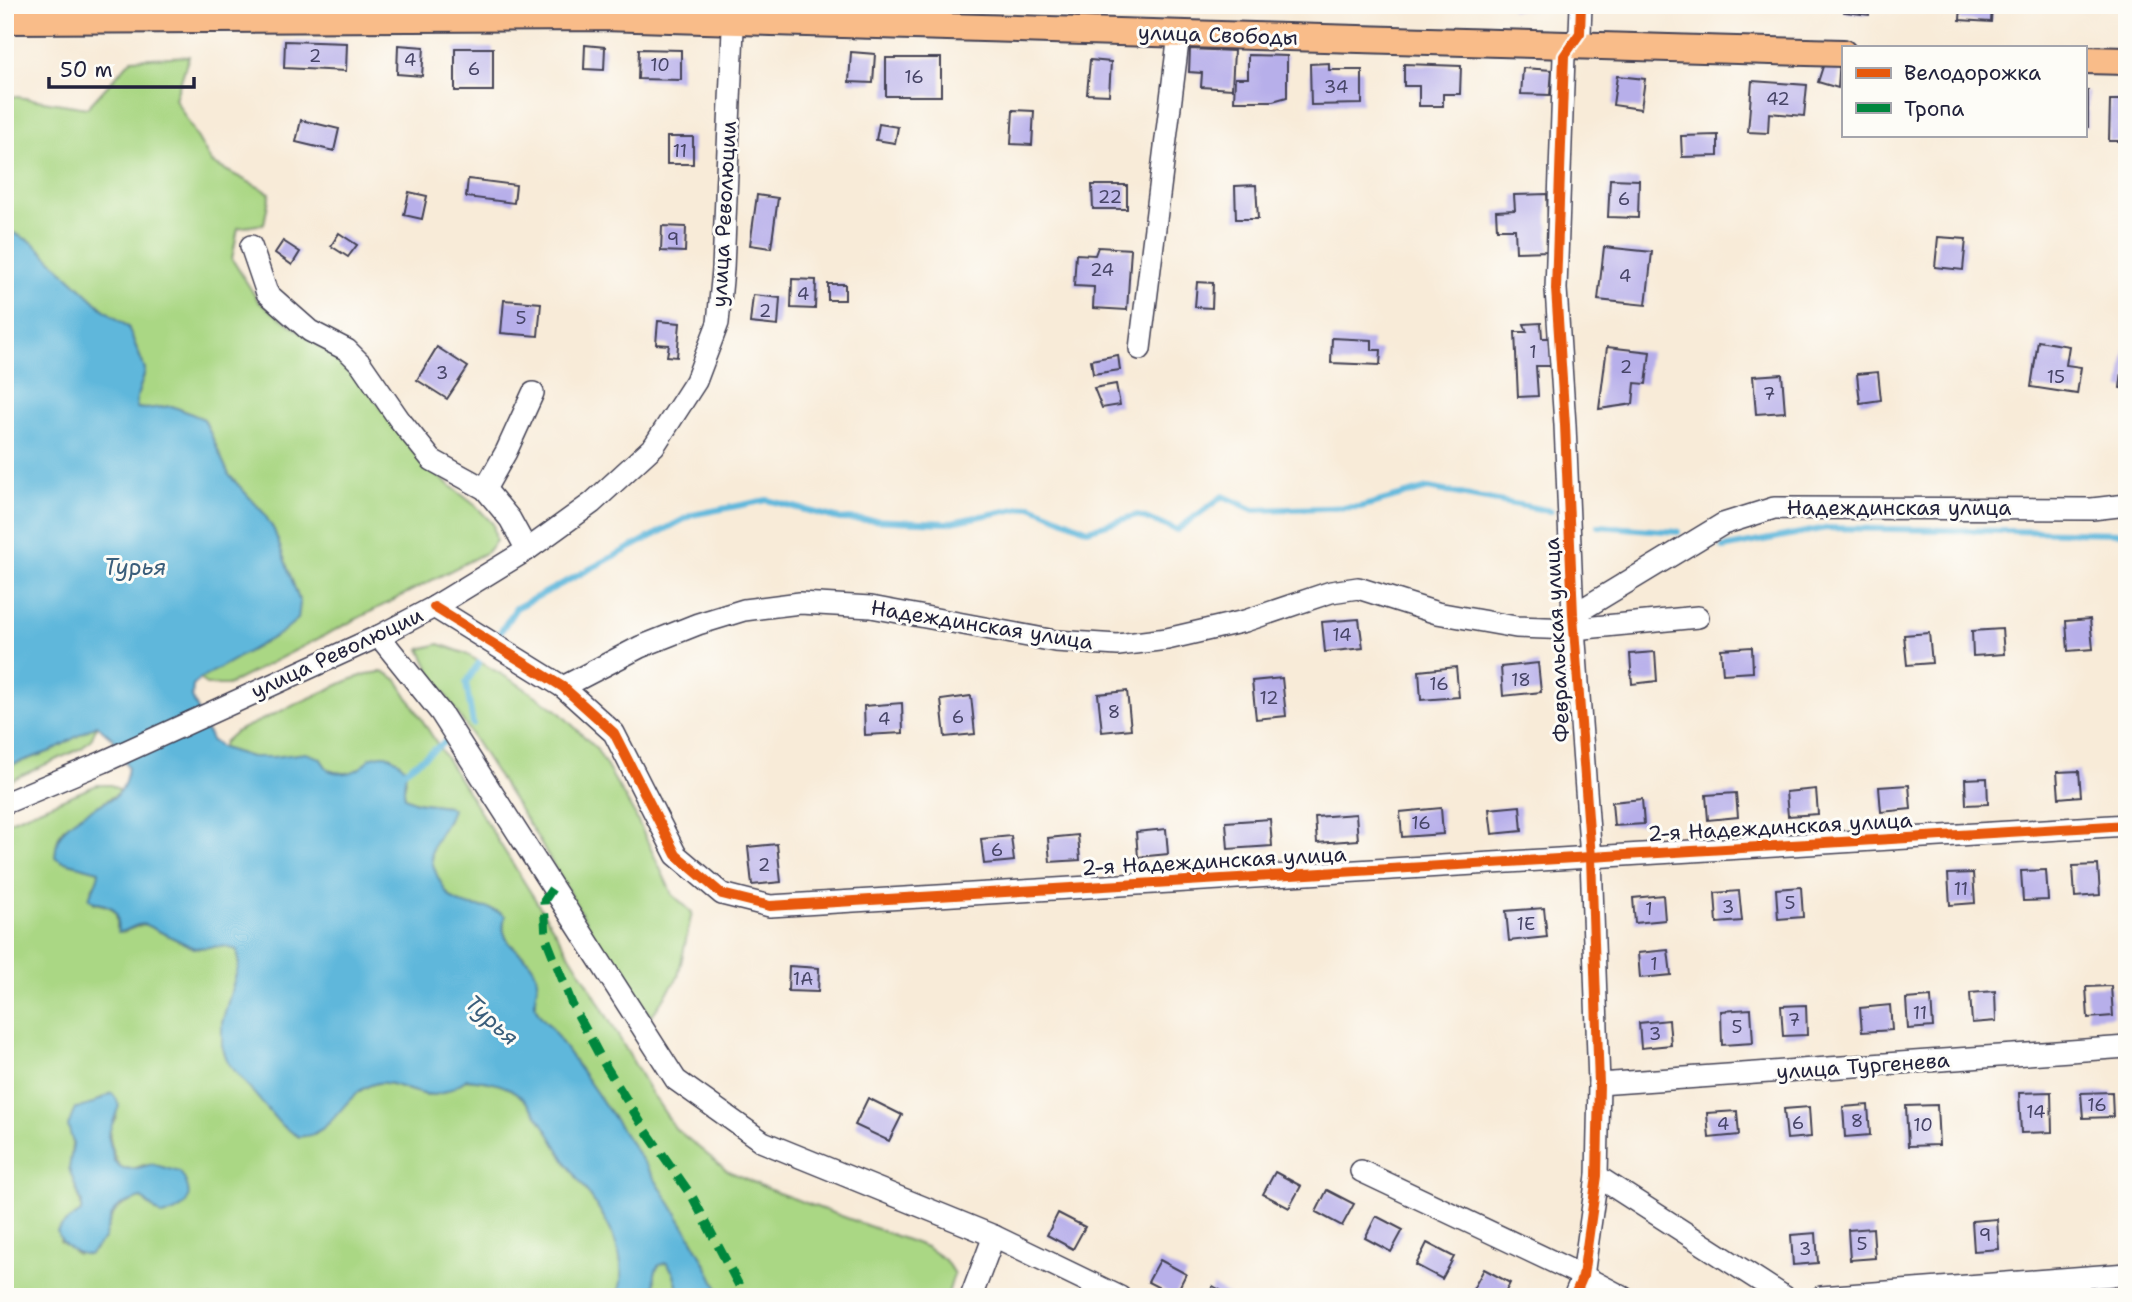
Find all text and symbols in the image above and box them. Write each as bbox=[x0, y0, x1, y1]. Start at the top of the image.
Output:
street label: улица Свободы bbox=[1138, 18, 1298, 52]
house number: 2 bbox=[309, 44, 321, 68]
scale bar bbox=[49, 46, 194, 90]
legend bbox=[1842, 46, 2086, 136]
house number: 4 bbox=[404, 48, 416, 72]
house number: 10 bbox=[650, 53, 670, 77]
text: 50 m bbox=[60, 56, 113, 84]
house number: 6 bbox=[468, 57, 480, 81]
text: Велодорожка bbox=[1904, 59, 2041, 87]
house number: 16 bbox=[904, 65, 924, 89]
house number: 34 bbox=[1324, 75, 1348, 99]
house number: 42 bbox=[1766, 87, 1790, 111]
text: Тропа bbox=[1904, 95, 1964, 123]
street label: улица Революции bbox=[705, 120, 743, 308]
house number: 11 bbox=[673, 139, 687, 163]
house number: 22 bbox=[1098, 185, 1122, 209]
house number: 6 bbox=[1618, 187, 1630, 211]
house number: 9 bbox=[667, 227, 679, 251]
house number: 24 bbox=[1090, 258, 1114, 282]
house number: 4 bbox=[1619, 264, 1631, 288]
house number: 4 bbox=[797, 282, 809, 306]
house number: 2 bbox=[759, 299, 771, 323]
house number: 5 bbox=[515, 306, 527, 330]
house number: 1 bbox=[1529, 340, 1537, 364]
house number: 2 bbox=[1620, 355, 1632, 379]
house number: 3 bbox=[436, 361, 448, 385]
house number: 15 bbox=[2047, 365, 2065, 389]
house number: 7 bbox=[1763, 382, 1775, 406]
street label: Надеждинская улица bbox=[1787, 494, 2011, 522]
street label: Февральская улица bbox=[1538, 537, 1576, 743]
water label: Турья bbox=[104, 552, 166, 582]
street label: Надеждинская улица bbox=[869, 594, 1095, 656]
street label: улица Революции bbox=[246, 601, 428, 705]
house number: 14 bbox=[1332, 623, 1352, 647]
house number: 18 bbox=[1511, 668, 1531, 692]
house number: 16 bbox=[1429, 672, 1449, 696]
house number: 12 bbox=[1259, 686, 1279, 710]
house number: 8 bbox=[1108, 700, 1120, 724]
house number: 6 bbox=[952, 705, 964, 729]
house number: 4 bbox=[878, 707, 890, 731]
street label: 2-я Надеждинская улица bbox=[1647, 806, 1913, 848]
house number: 16 bbox=[1411, 811, 1431, 835]
house number: 6 bbox=[991, 838, 1003, 862]
street label: 2-я Надеждинская улица bbox=[1081, 840, 1347, 882]
house number: 2 bbox=[758, 853, 770, 877]
house number: 11 bbox=[1954, 877, 1968, 901]
house number: 5 bbox=[1784, 891, 1796, 915]
house number: 3 bbox=[1722, 895, 1734, 919]
house number: 1 bbox=[1645, 897, 1653, 921]
house number: 1Е bbox=[1517, 912, 1535, 936]
house number: 1 bbox=[1650, 952, 1658, 976]
house number: 1А bbox=[793, 967, 813, 991]
water label: Турья bbox=[459, 988, 525, 1052]
house number: 11 bbox=[1913, 1001, 1927, 1025]
house number: 7 bbox=[1788, 1008, 1800, 1032]
house number: 5 bbox=[1731, 1015, 1743, 1039]
house number: 3 bbox=[1649, 1022, 1661, 1046]
street label: улица Тургенева bbox=[1775, 1046, 1951, 1086]
house number: 16 bbox=[2087, 1093, 2107, 1117]
house number: 14 bbox=[2026, 1100, 2046, 1124]
house number: 8 bbox=[1851, 1109, 1863, 1133]
house number: 6 bbox=[1792, 1111, 1804, 1135]
house number: 4 bbox=[1717, 1112, 1729, 1136]
house number: 10 bbox=[1913, 1113, 1933, 1137]
house number: 9 bbox=[1979, 1223, 1991, 1247]
house number: 5 bbox=[1856, 1232, 1868, 1256]
house number: 3 bbox=[1799, 1237, 1811, 1261]

